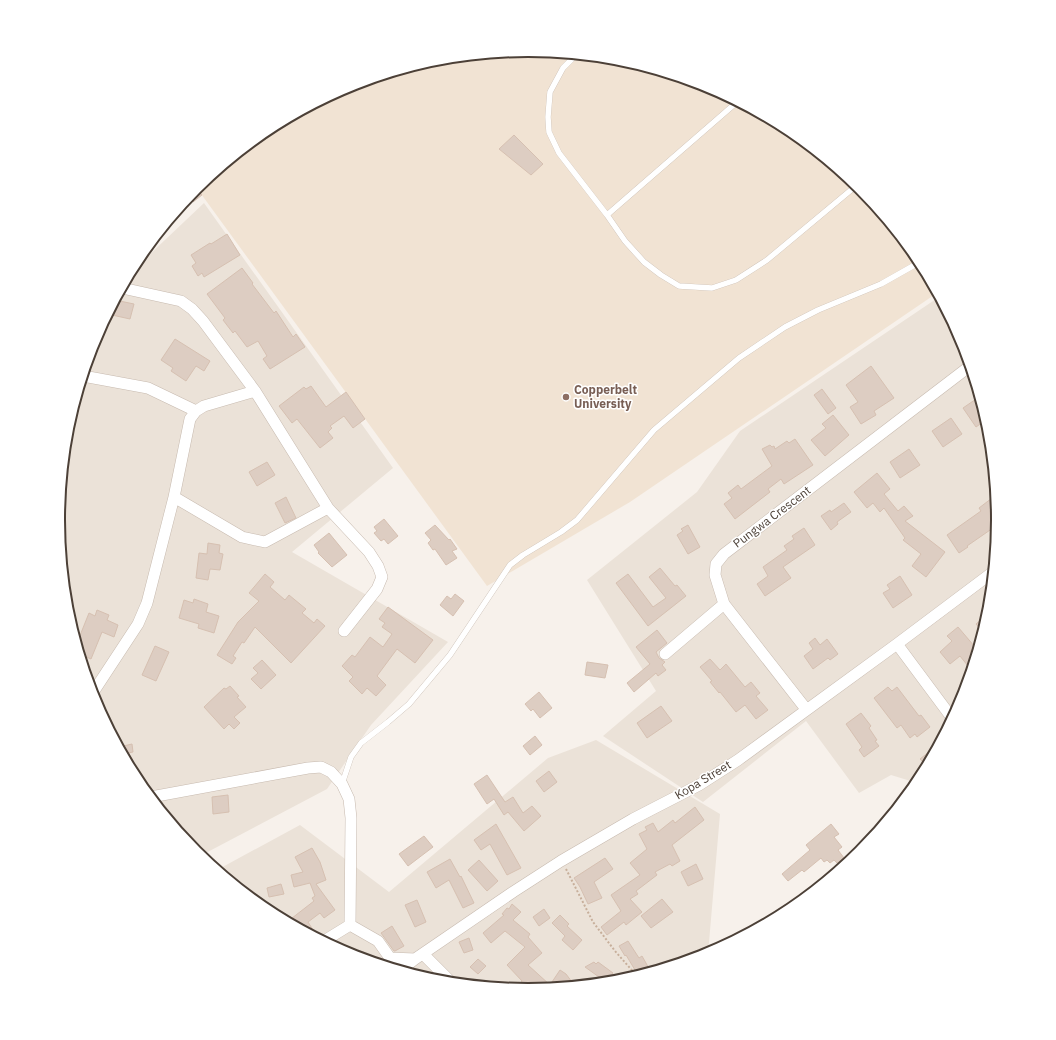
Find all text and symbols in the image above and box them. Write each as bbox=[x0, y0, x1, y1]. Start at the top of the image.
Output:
place label: Copperbelt University bbox=[574, 382, 637, 411]
marker: Copperbelt University bbox=[561, 392, 571, 402]
street label: Pungwa Crescent bbox=[730, 482, 814, 551]
street label: Kopa Street bbox=[672, 757, 734, 802]

